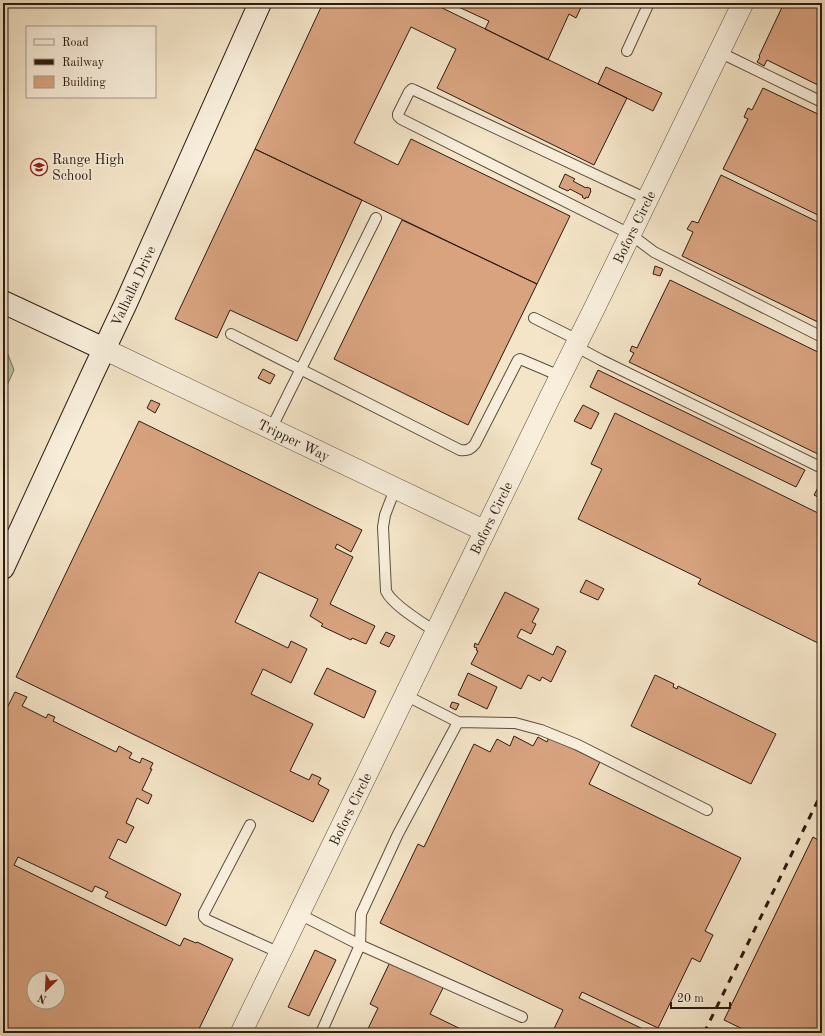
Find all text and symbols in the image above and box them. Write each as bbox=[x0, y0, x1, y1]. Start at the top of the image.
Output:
legend bbox=[26, 26, 156, 98]
text: Road bbox=[62, 37, 89, 49]
text: Railway bbox=[62, 57, 105, 69]
text: Building bbox=[62, 77, 106, 89]
place label: Range High School bbox=[52, 153, 125, 183]
school or university icon: Range High School bbox=[29, 157, 49, 177]
street label: Bofors Circle bbox=[611, 189, 659, 266]
street label: Valhalla Drive bbox=[109, 244, 159, 329]
street label: Tripper Way bbox=[255, 417, 332, 465]
street label: Bofors Circle bbox=[468, 480, 516, 557]
street label: Bofors Circle bbox=[327, 771, 375, 848]
north arrow bbox=[26, 970, 66, 1010]
scale bar bbox=[671, 984, 730, 1010]
text: N bbox=[36, 991, 49, 1004]
text: 20 m bbox=[677, 993, 704, 1005]

